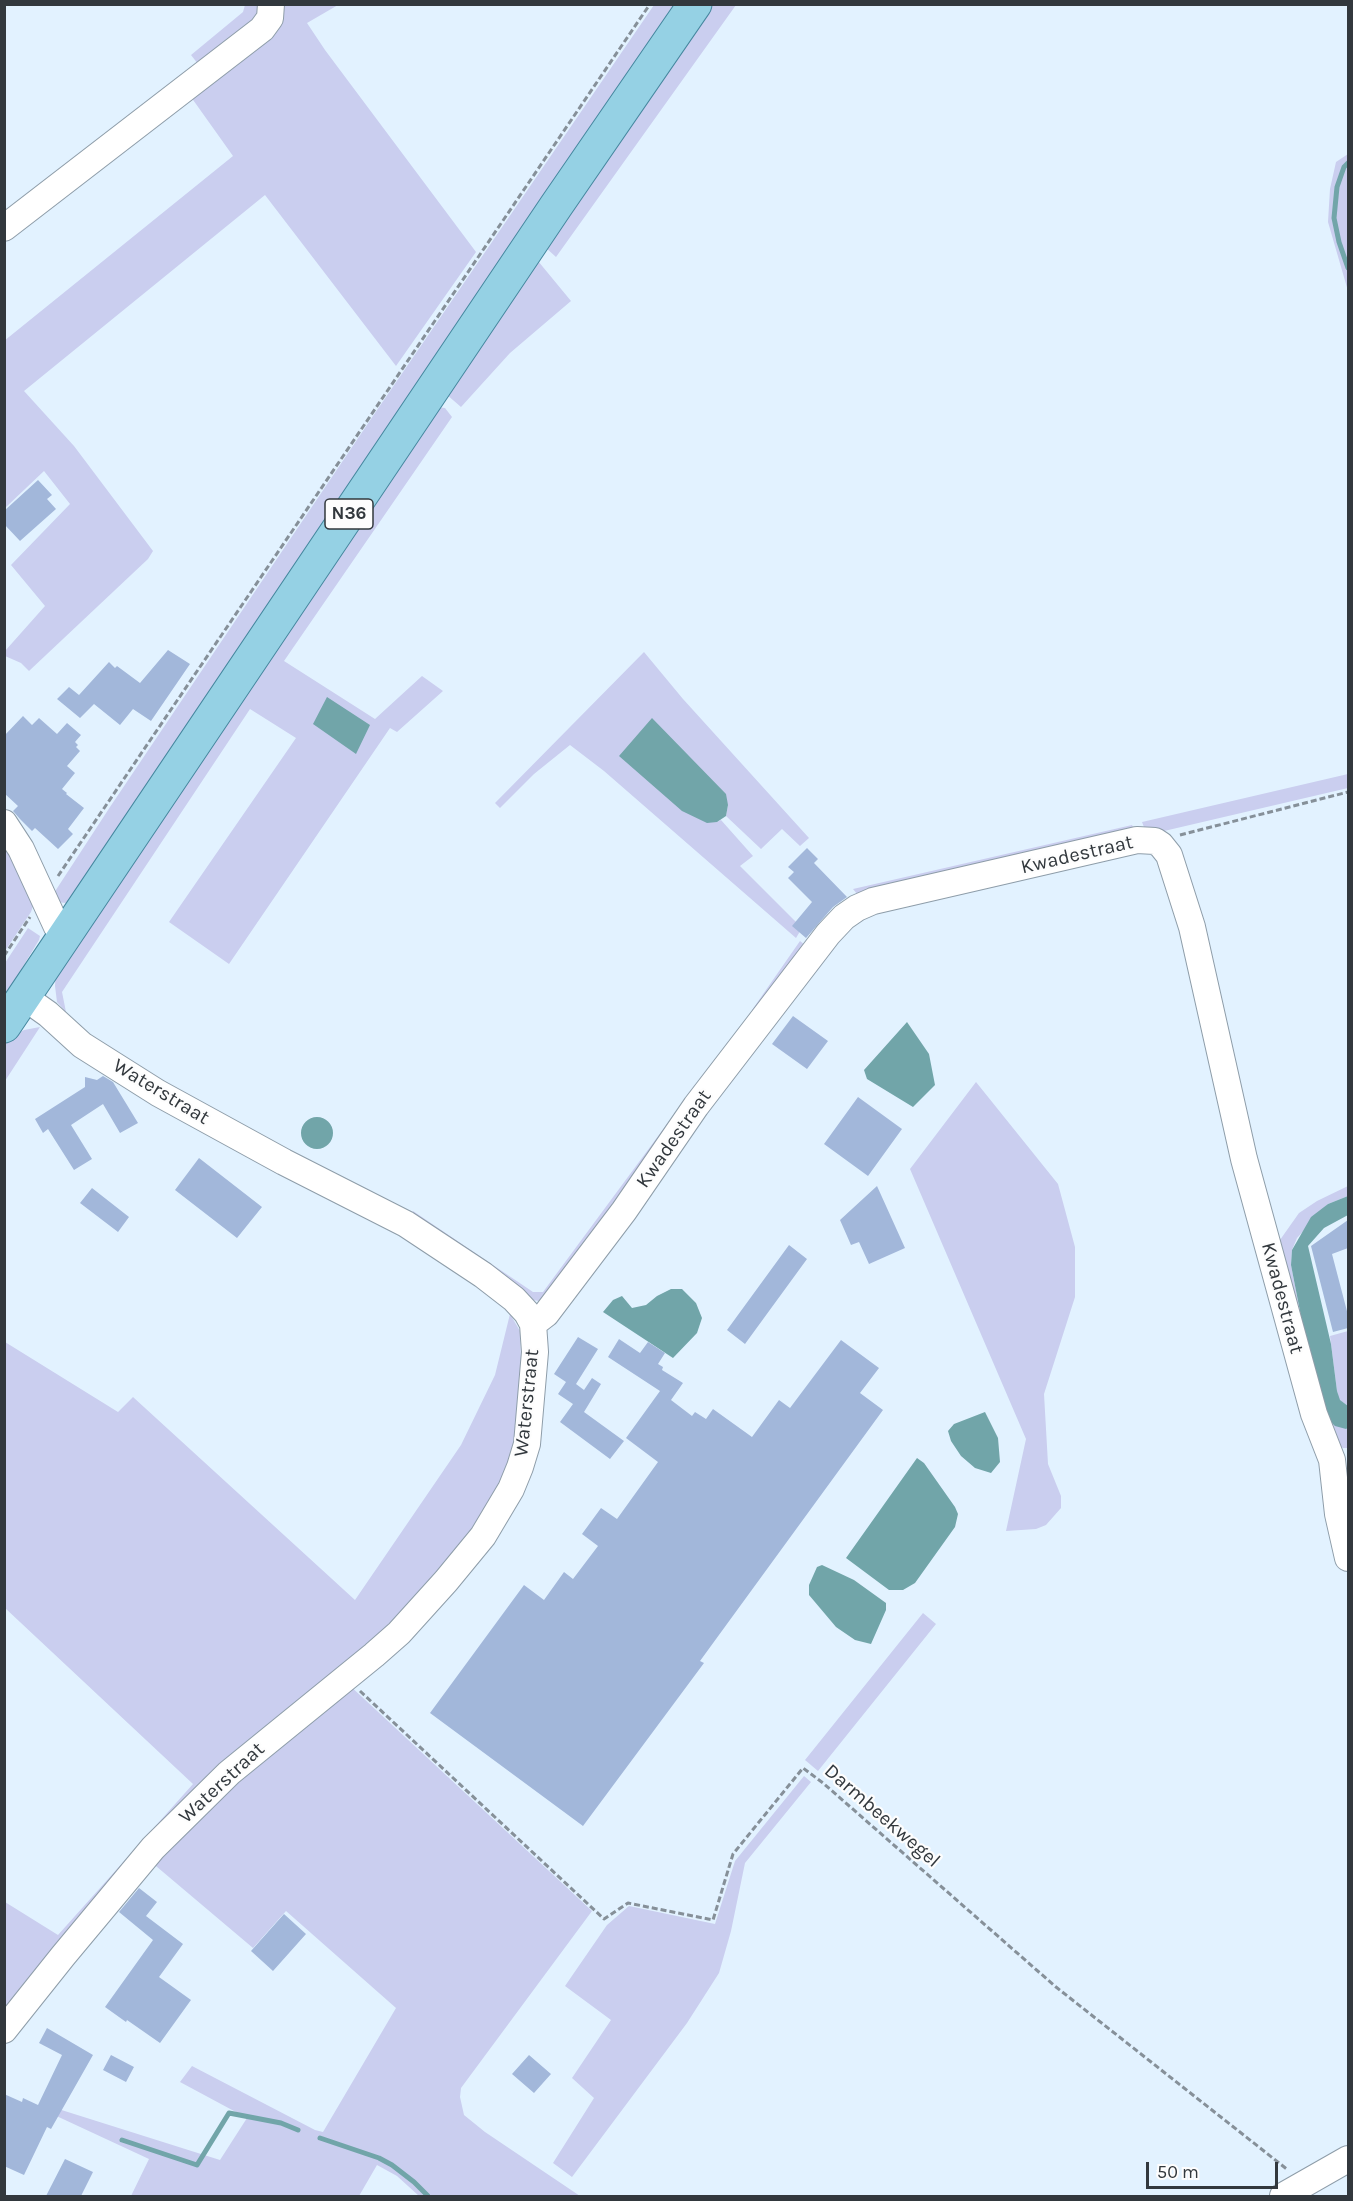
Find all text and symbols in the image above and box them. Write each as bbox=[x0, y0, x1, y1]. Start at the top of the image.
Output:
road number: N36 bbox=[325, 499, 373, 529]
street label: Kwadestraat bbox=[1018, 830, 1136, 880]
street label: Waterstraat bbox=[109, 1054, 213, 1130]
street label: Kwadestraat bbox=[631, 1085, 717, 1193]
street label: Kwadestraat bbox=[1256, 1240, 1308, 1356]
street label: Waterstraat bbox=[509, 1348, 545, 1458]
street label: Waterstraat bbox=[174, 1737, 270, 1829]
street label: Darmbeekwegel bbox=[819, 1759, 945, 1873]
scale bar bbox=[1149, 2150, 1281, 2188]
text: 50 m bbox=[1157, 2161, 1199, 2183]

